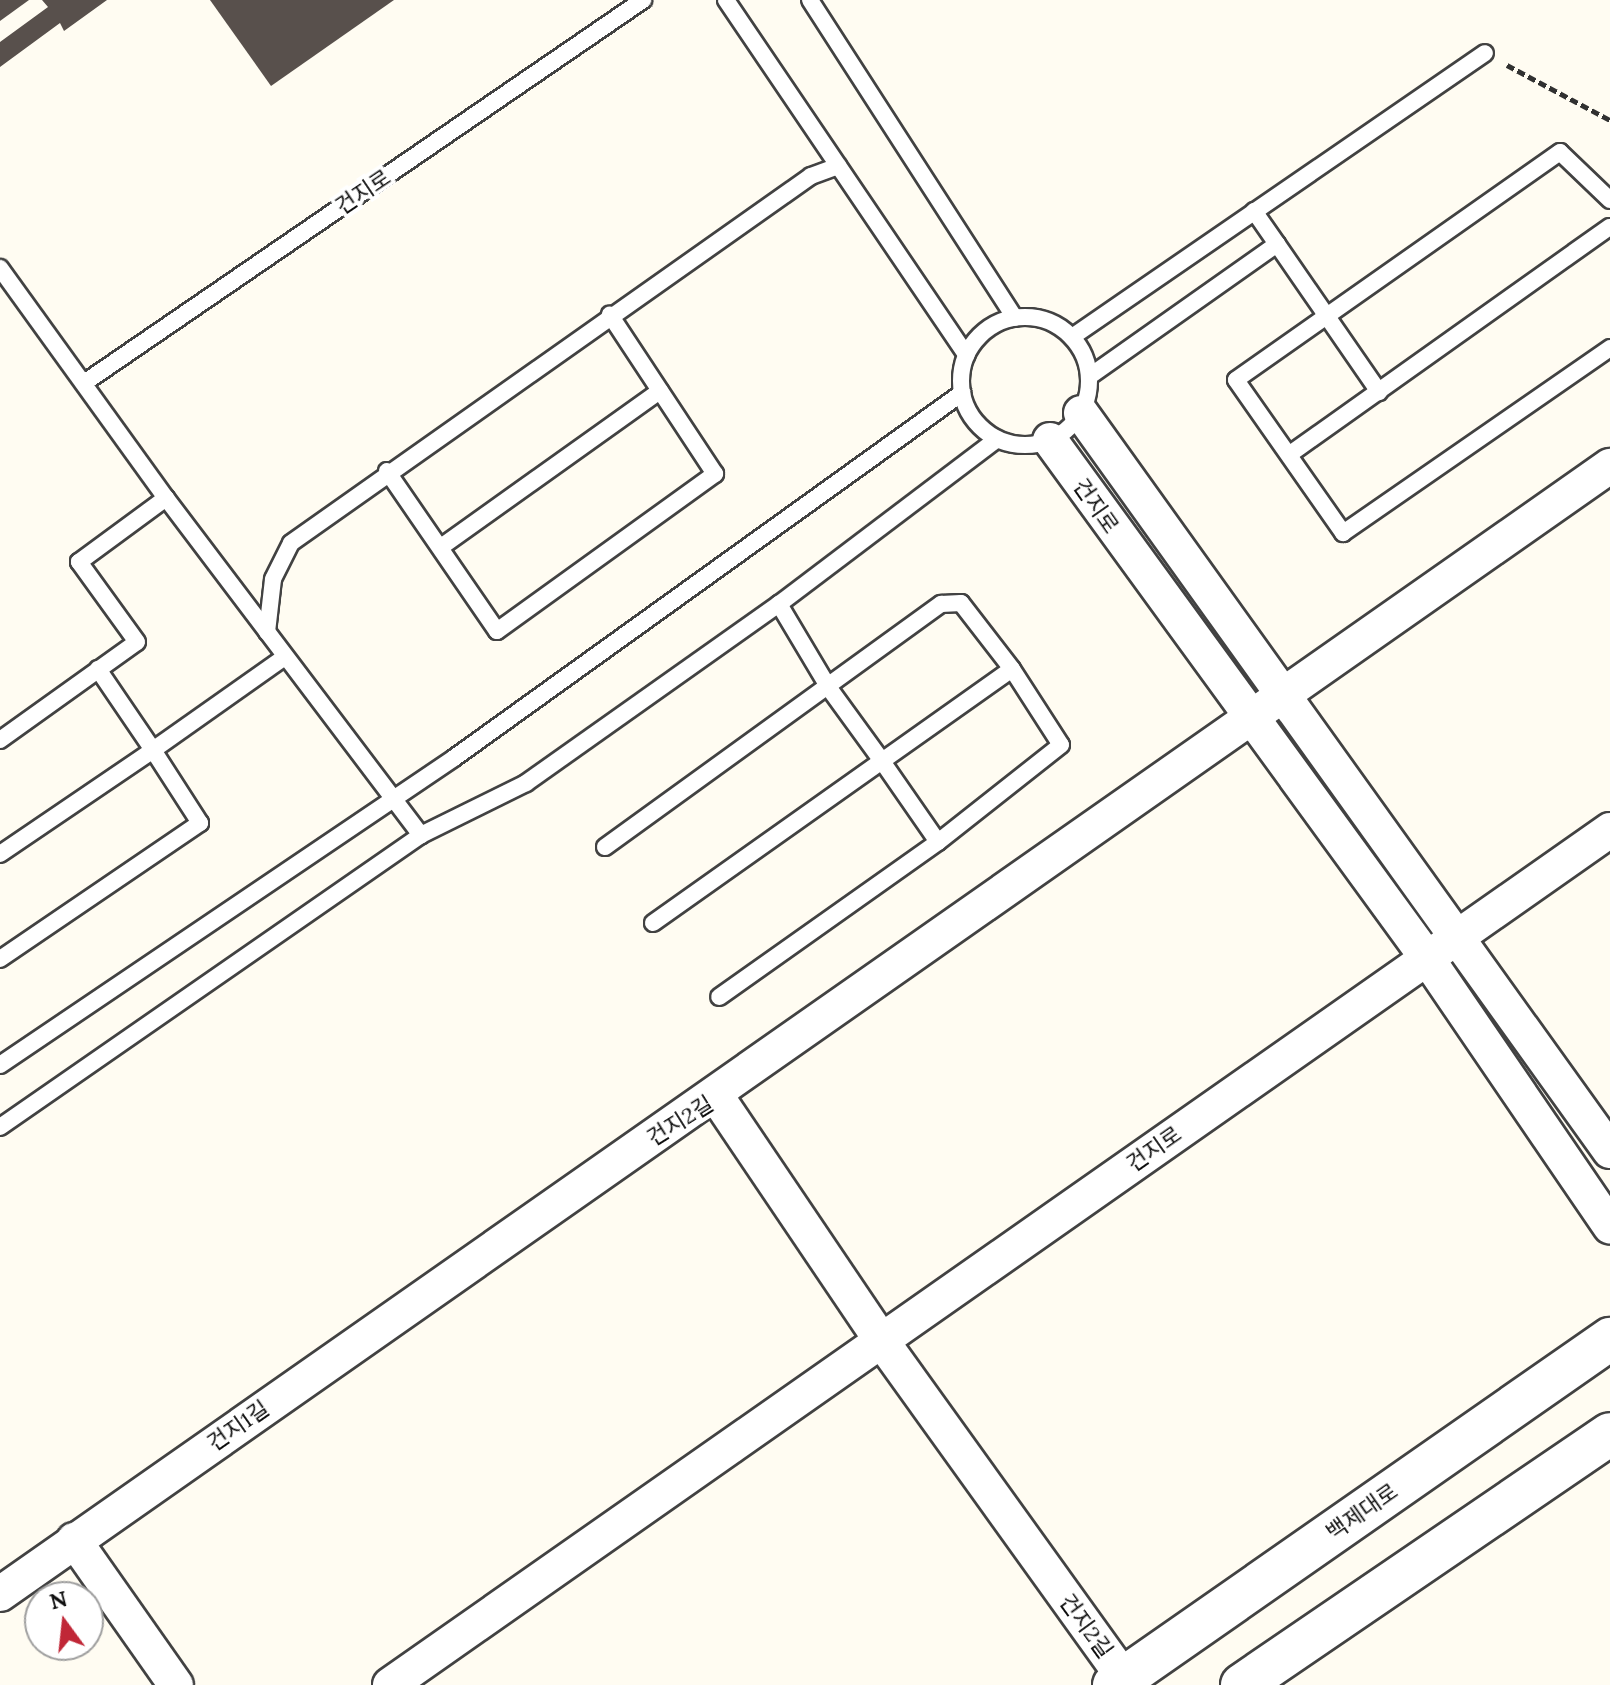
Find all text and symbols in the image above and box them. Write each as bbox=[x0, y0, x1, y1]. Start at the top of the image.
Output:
street label: 건지로 bbox=[330, 164, 396, 220]
street label: 건지로 bbox=[1068, 474, 1124, 538]
street label: 건지2길 bbox=[642, 1091, 718, 1151]
street label: 건지로 bbox=[1122, 1121, 1186, 1177]
street label: 건지1길 bbox=[202, 1395, 274, 1457]
street label: 백제대로 bbox=[1321, 1478, 1403, 1546]
north arrow bbox=[24, 1581, 104, 1661]
text: N bbox=[46, 1584, 70, 1615]
street label: 건지2길 bbox=[1054, 1589, 1118, 1663]

